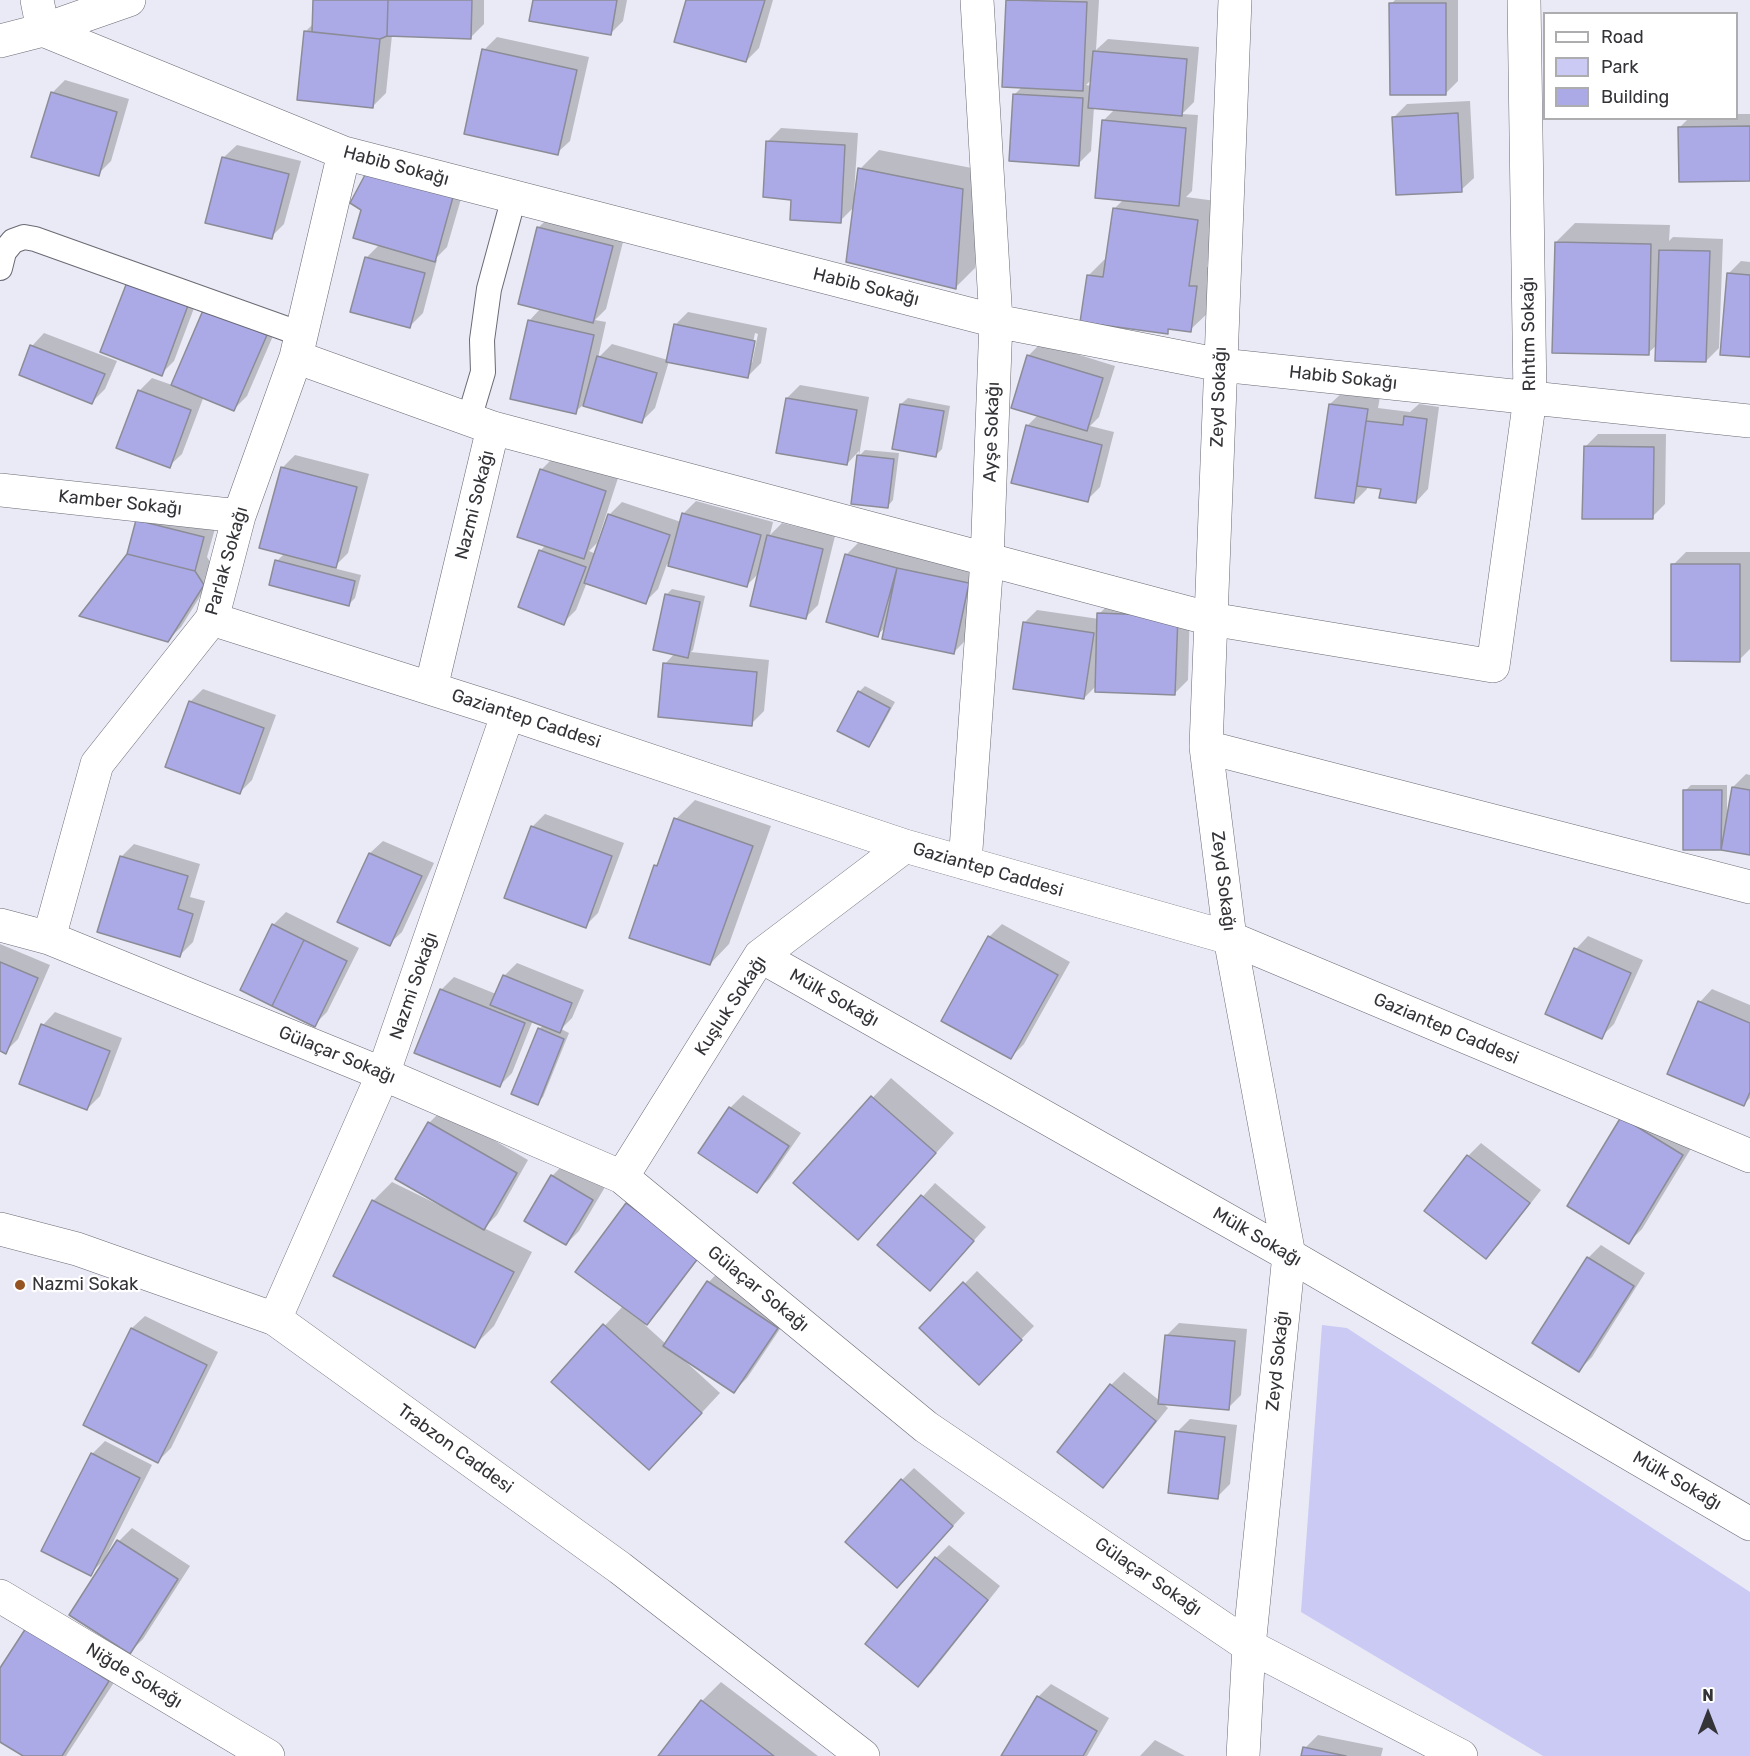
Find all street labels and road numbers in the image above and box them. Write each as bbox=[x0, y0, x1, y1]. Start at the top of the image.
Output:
street label: Habib Sokağı bbox=[341, 142, 451, 190]
street label: Habib Sokağı bbox=[811, 263, 921, 311]
street label: Rıhtım Sokağı bbox=[1517, 277, 1541, 391]
street label: Zeyd Sokağı bbox=[1206, 346, 1232, 448]
street label: Habib Sokağı bbox=[1288, 362, 1398, 394]
street label: Ayşe Sokağı bbox=[979, 381, 1005, 483]
street label: Nazmi Sokağı bbox=[451, 448, 499, 562]
street label: Kamber Sokağı bbox=[57, 486, 183, 520]
street label: Parlak Sokağı bbox=[201, 504, 253, 618]
street label: Gaziantep Caddesi bbox=[449, 685, 603, 753]
street label: Zeyd Sokağı bbox=[1206, 830, 1240, 932]
street label: Gaziantep Caddesi bbox=[910, 838, 1066, 902]
street label: Nazmi Sokağı bbox=[386, 930, 442, 1042]
street label: Kuşluk Sokağı bbox=[691, 952, 771, 1060]
street label: Mülk Sokağı bbox=[786, 965, 882, 1031]
street label: Gaziantep Caddesi bbox=[1370, 989, 1522, 1069]
street label: Gülaçar Sokağı bbox=[275, 1022, 399, 1088]
street label: Mülk Sokağı bbox=[1209, 1203, 1305, 1271]
street label: Gülaçar Sokağı bbox=[703, 1242, 813, 1336]
street label: Zeyd Sokağı bbox=[1262, 1310, 1294, 1412]
street label: Trabzon Caddesi bbox=[393, 1400, 517, 1498]
street label: Mülk Sokağı bbox=[1629, 1447, 1725, 1515]
street label: Gülaçar Sokağı bbox=[1090, 1533, 1206, 1621]
street label: Niğde Sokağı bbox=[82, 1639, 186, 1713]

